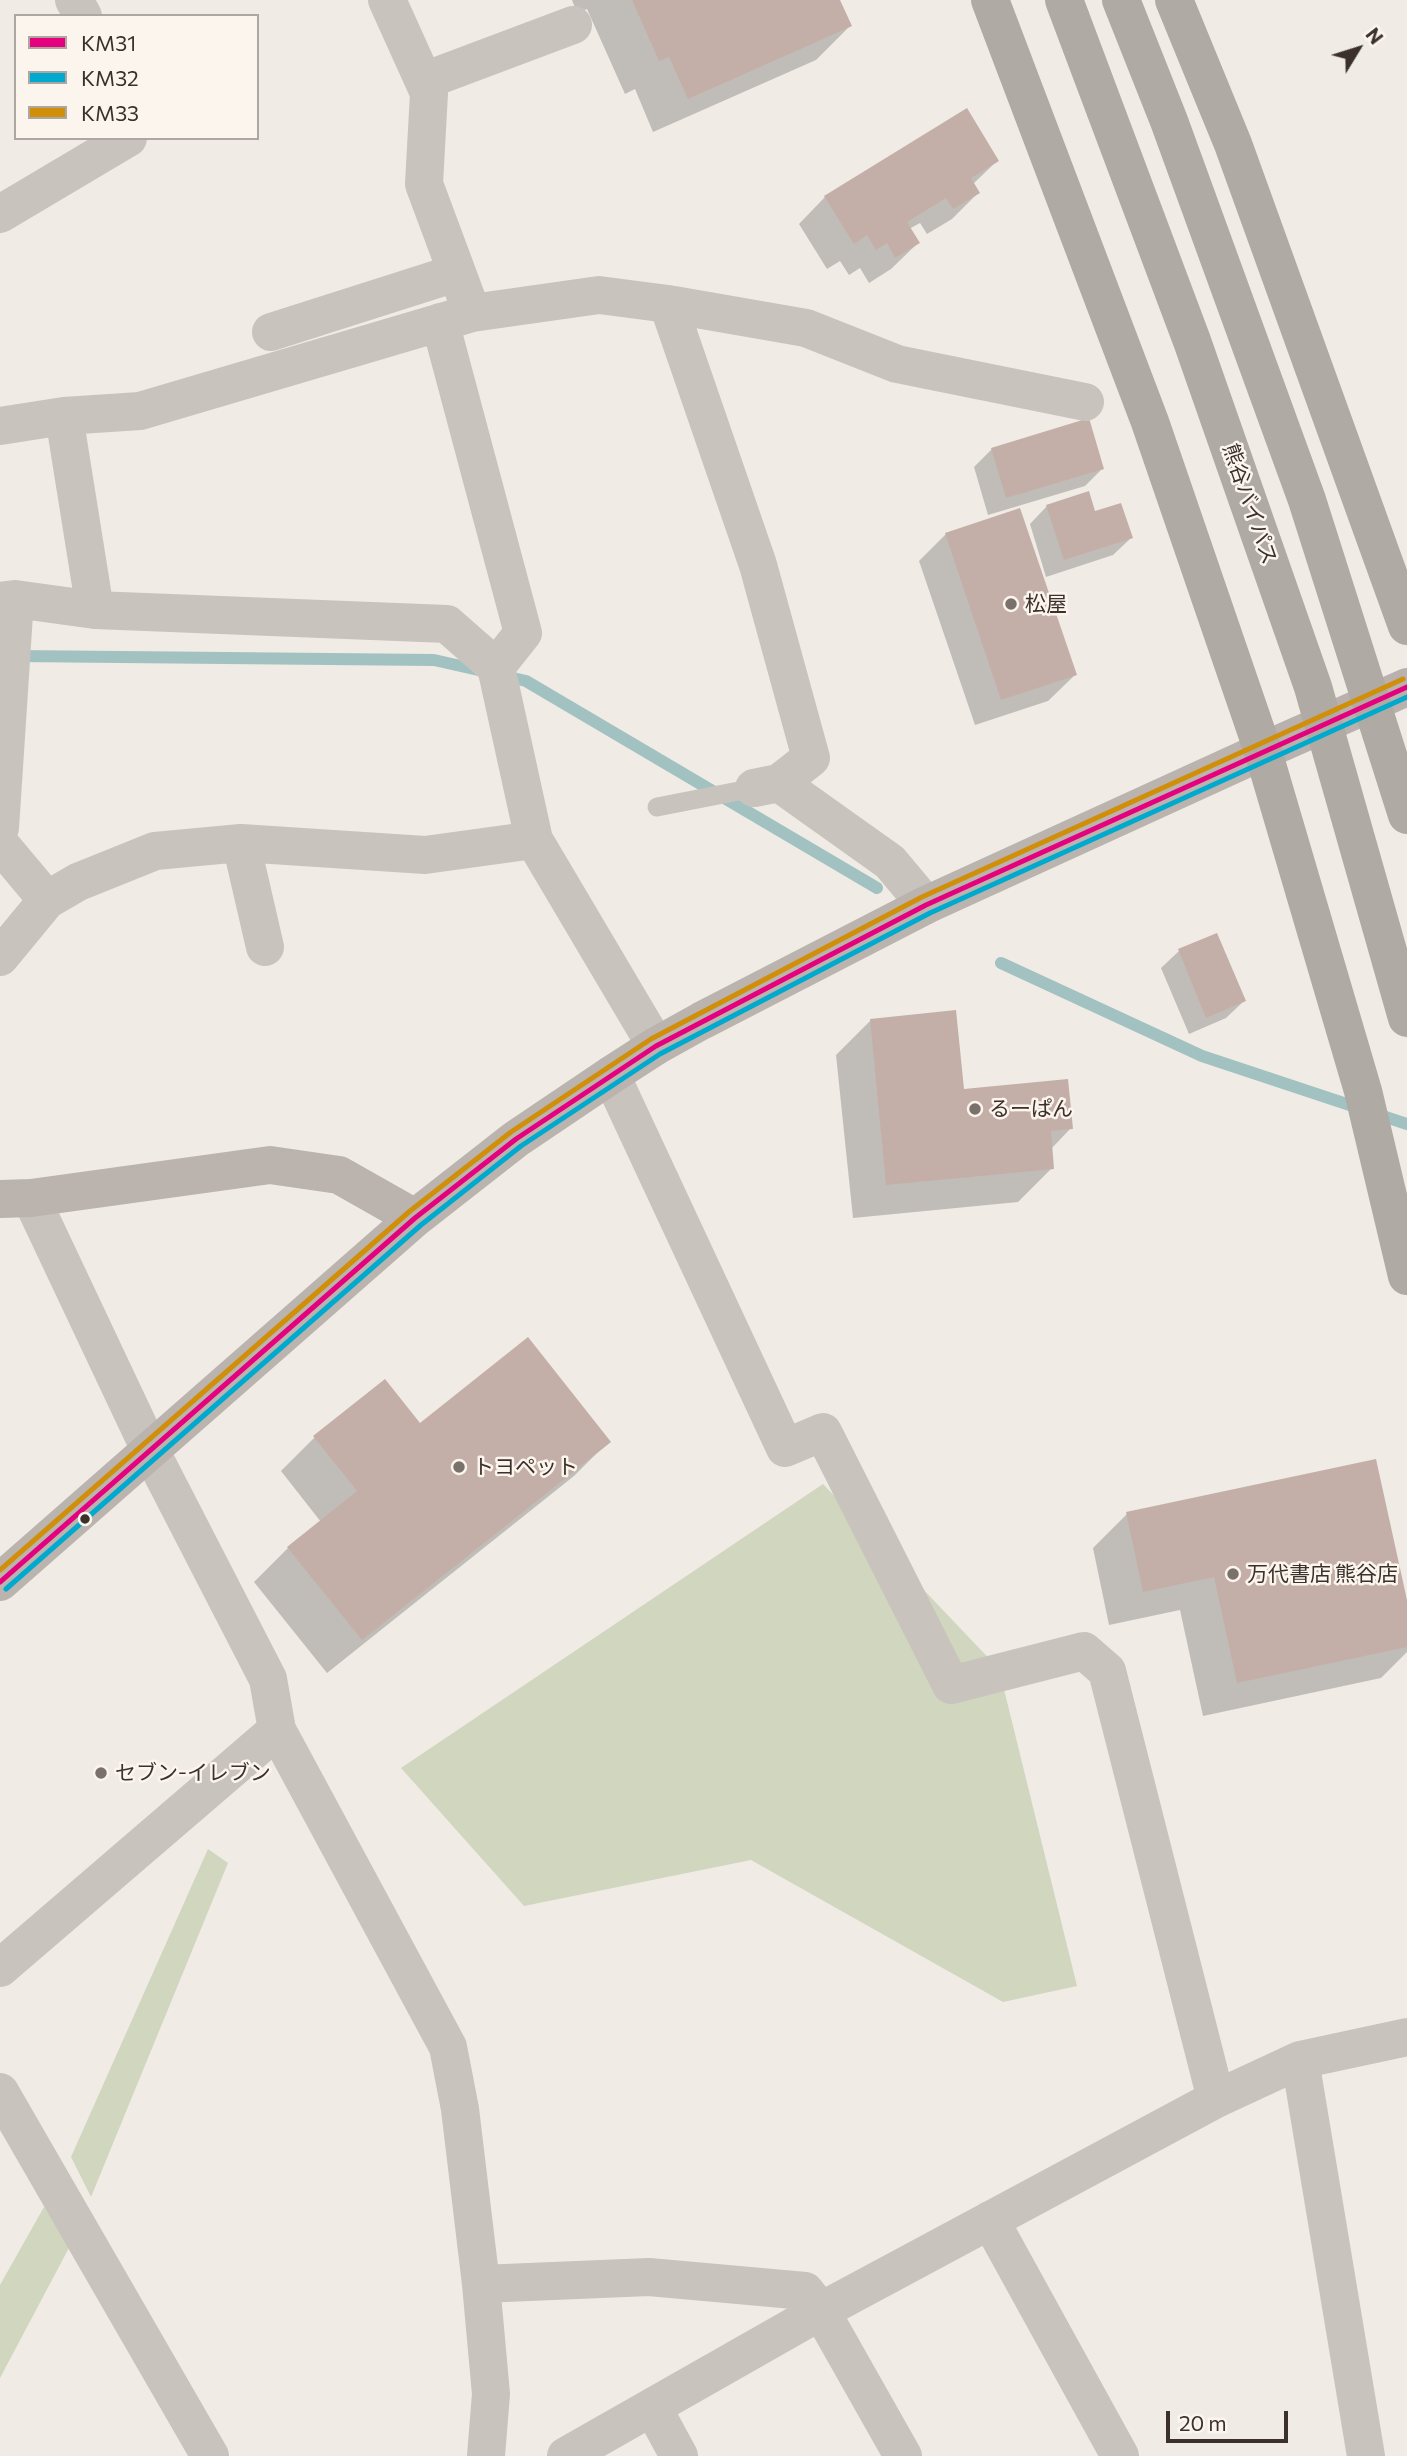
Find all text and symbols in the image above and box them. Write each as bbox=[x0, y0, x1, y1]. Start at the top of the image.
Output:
legend bbox=[14, 14, 259, 140]
north arrow bbox=[1323, 14, 1393, 84]
text: N bbox=[1361, 23, 1388, 48]
text: KM31 bbox=[81, 30, 136, 55]
text: KM32 bbox=[81, 65, 139, 90]
text: KM33 bbox=[81, 100, 139, 125]
street label: 熊谷バイパス bbox=[1218, 440, 1282, 568]
place label: 松屋 bbox=[1025, 591, 1067, 617]
marker: 松屋 bbox=[1003, 596, 1019, 612]
place label: るーぱん bbox=[989, 1096, 1073, 1122]
marker: るーぱん bbox=[967, 1101, 983, 1117]
place label: トヨペット bbox=[473, 1454, 578, 1480]
marker: トヨペット bbox=[451, 1459, 467, 1475]
unlabelled marker bbox=[78, 1512, 92, 1526]
place label: 万代書店 熊谷店 bbox=[1247, 1561, 1398, 1587]
marker: 万代書店 熊谷店 bbox=[1225, 1566, 1241, 1582]
place label: セブン-イレブン bbox=[115, 1760, 271, 1786]
marker: セブン-イレブン bbox=[93, 1765, 109, 1781]
scale bar bbox=[1169, 2396, 1292, 2440]
text: 20 m bbox=[1179, 2410, 1227, 2435]

